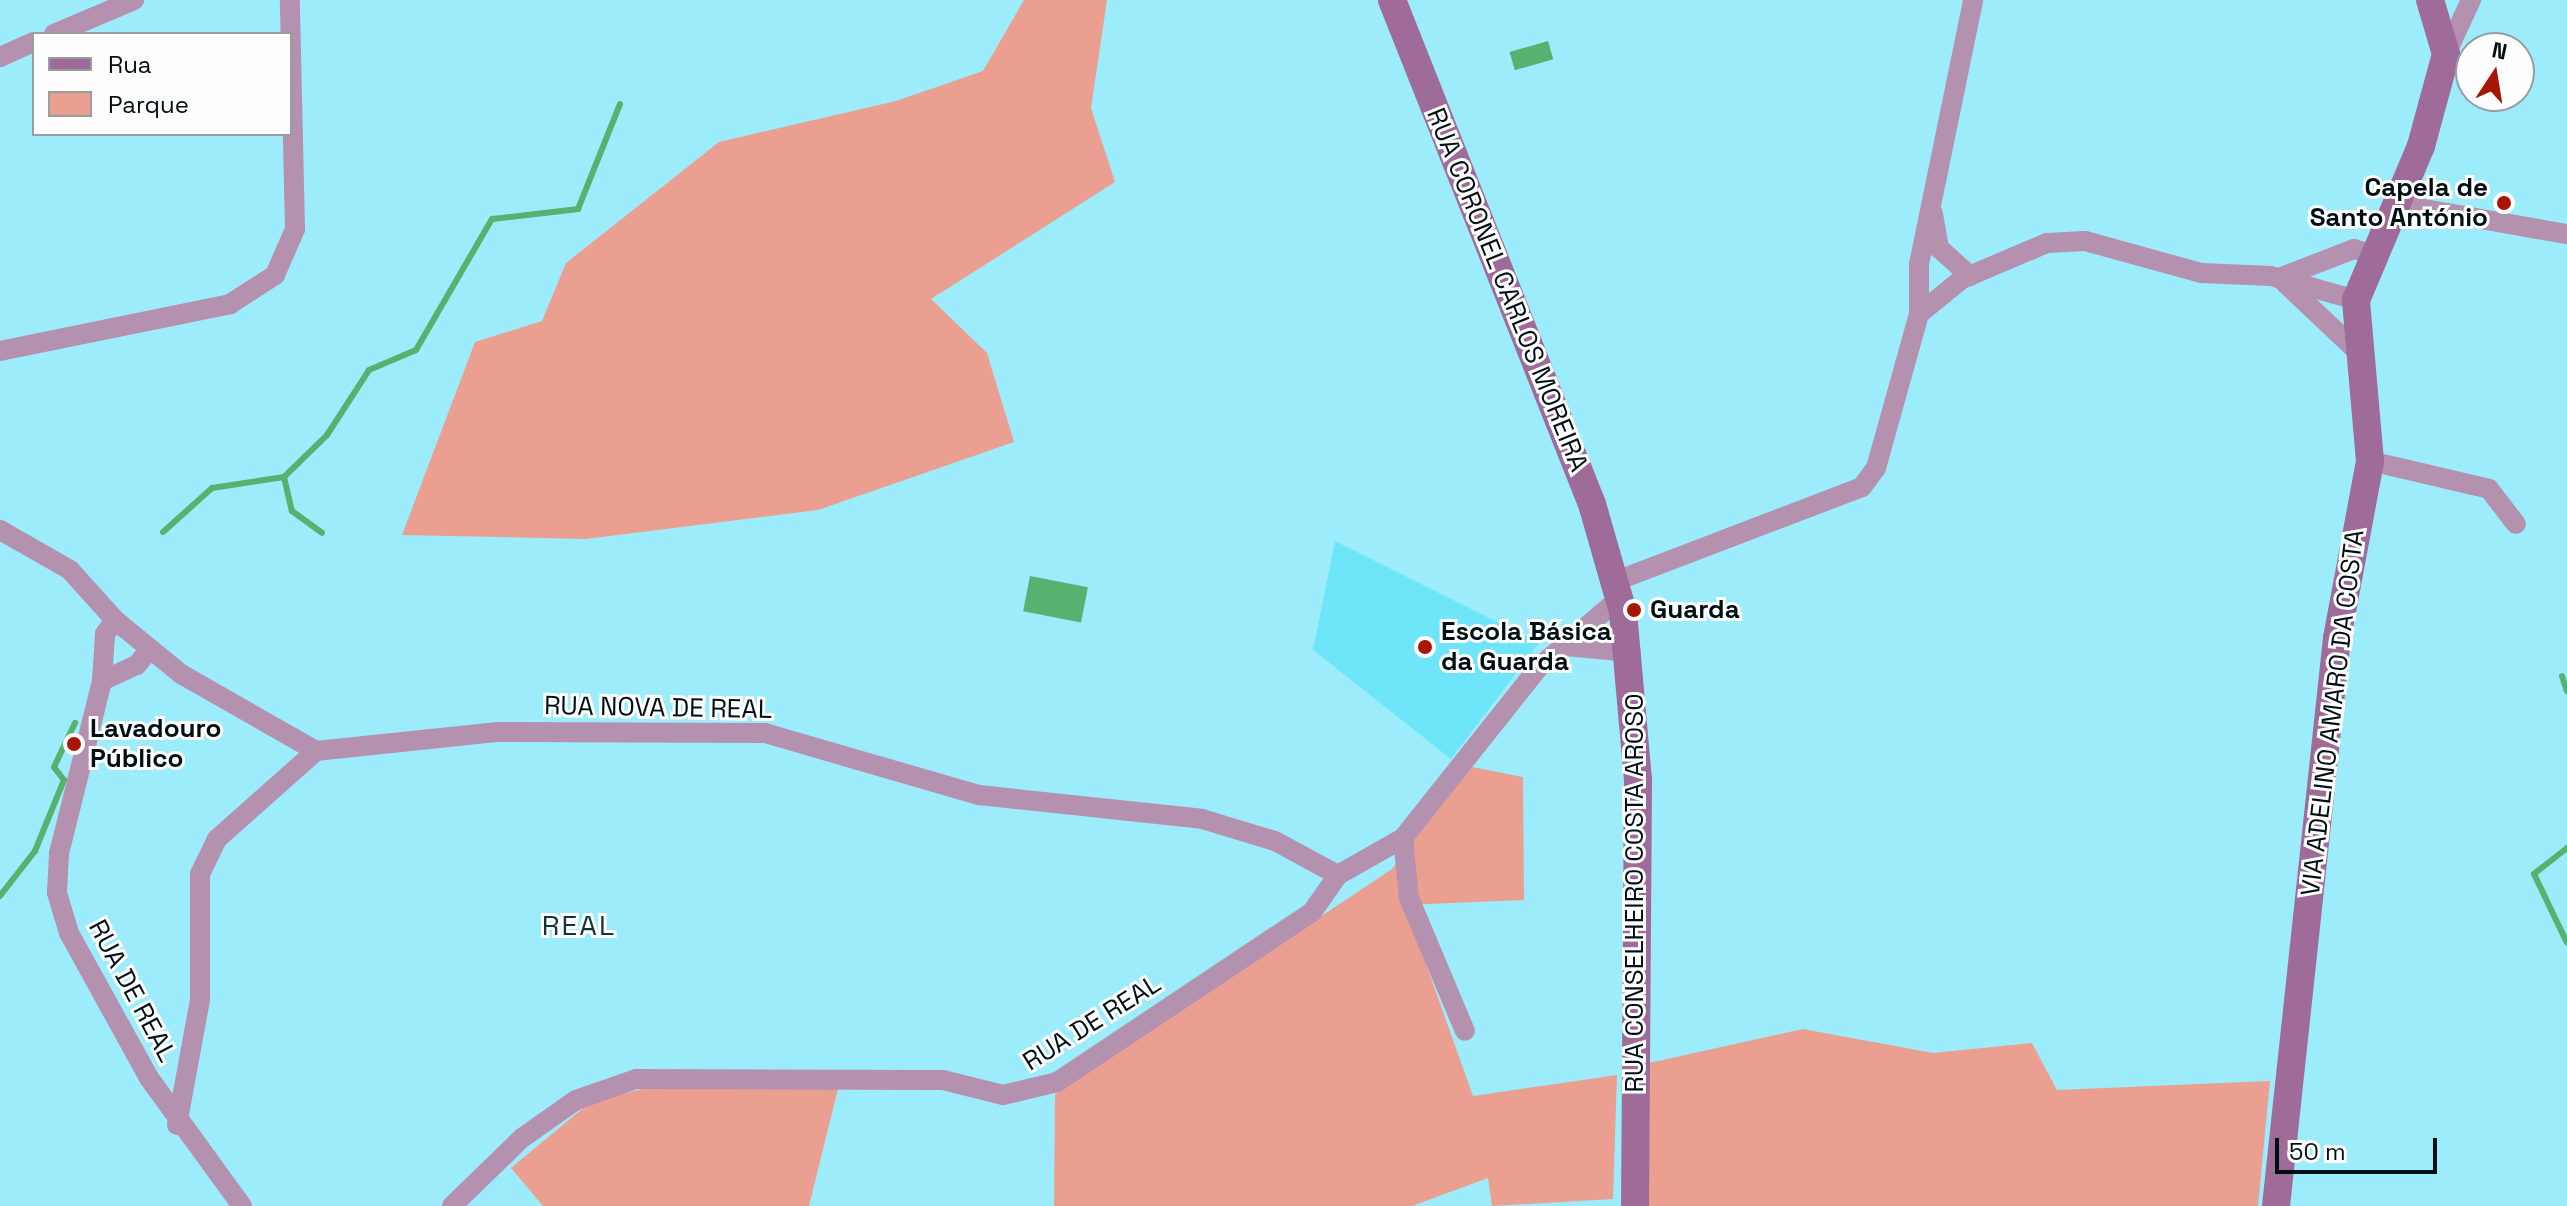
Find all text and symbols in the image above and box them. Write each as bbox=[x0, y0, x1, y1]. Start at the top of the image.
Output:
legend bbox=[32, 32, 292, 136]
north arrow bbox=[2455, 32, 2535, 112]
text: N bbox=[2489, 35, 2510, 66]
text: Rua bbox=[108, 49, 152, 80]
text: Parque bbox=[108, 89, 189, 120]
street label: RUA CORONEL CARLOS MOREIRA bbox=[1419, 103, 1595, 477]
place label: Capela de Santo António bbox=[2309, 172, 2488, 234]
marker: Capela de Santo António bbox=[2495, 194, 2513, 212]
street label: VIA ADELINO AMARO DA COSTA bbox=[2295, 527, 2371, 899]
place label: Guarda bbox=[1650, 594, 1740, 626]
marker: Guarda bbox=[1625, 601, 1643, 619]
place label: Escola Básica da Guarda bbox=[1441, 616, 1612, 678]
marker: Escola Básica da Guarda bbox=[1416, 638, 1434, 656]
street label: RUA NOVA DE REAL bbox=[543, 690, 773, 726]
street label: RUA CONSELHEIRO COSTA AROSO bbox=[1619, 693, 1651, 1093]
place label: Lavadouro Público bbox=[90, 713, 221, 774]
marker: Lavadouro Público bbox=[65, 735, 83, 753]
district label: REAL bbox=[542, 908, 616, 942]
street label: RUA DE REAL bbox=[81, 915, 183, 1067]
street label: RUA DE REAL bbox=[1017, 968, 1167, 1078]
scale bar bbox=[2279, 1122, 2441, 1172]
text: 50 m bbox=[2289, 1136, 2346, 1167]

